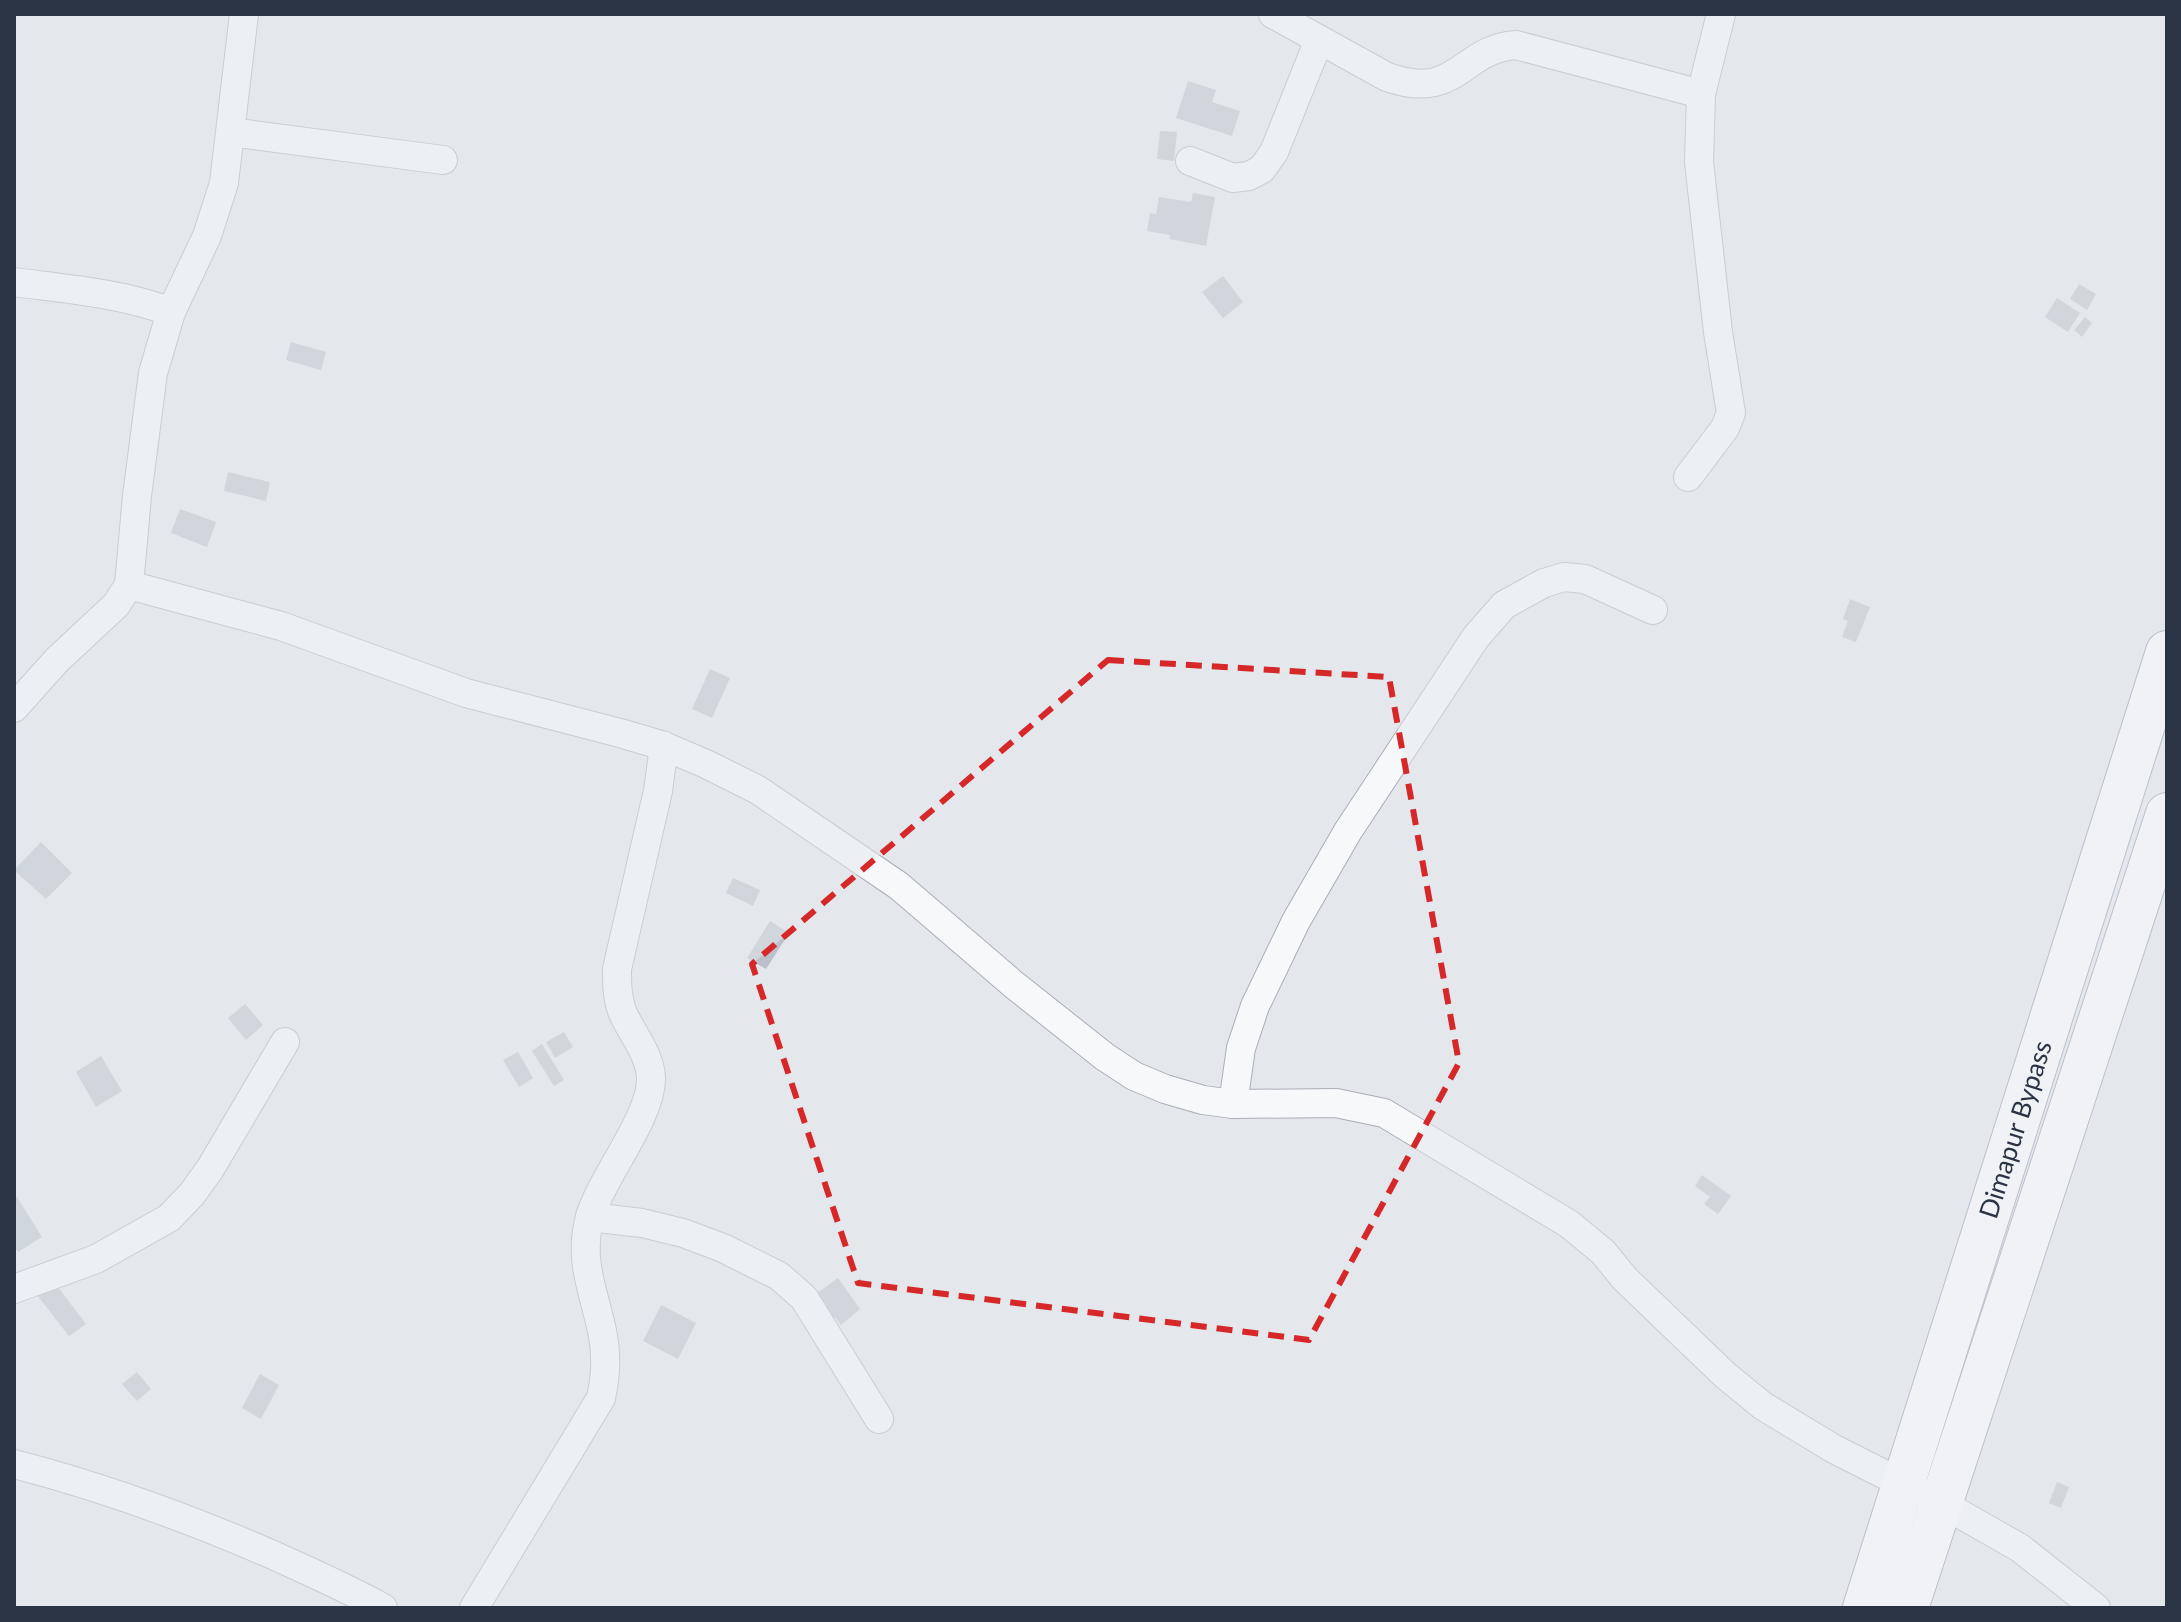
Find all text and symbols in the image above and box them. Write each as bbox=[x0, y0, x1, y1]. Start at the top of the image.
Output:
street label: Dimapur Bypass bbox=[1972, 1036, 2058, 1222]

